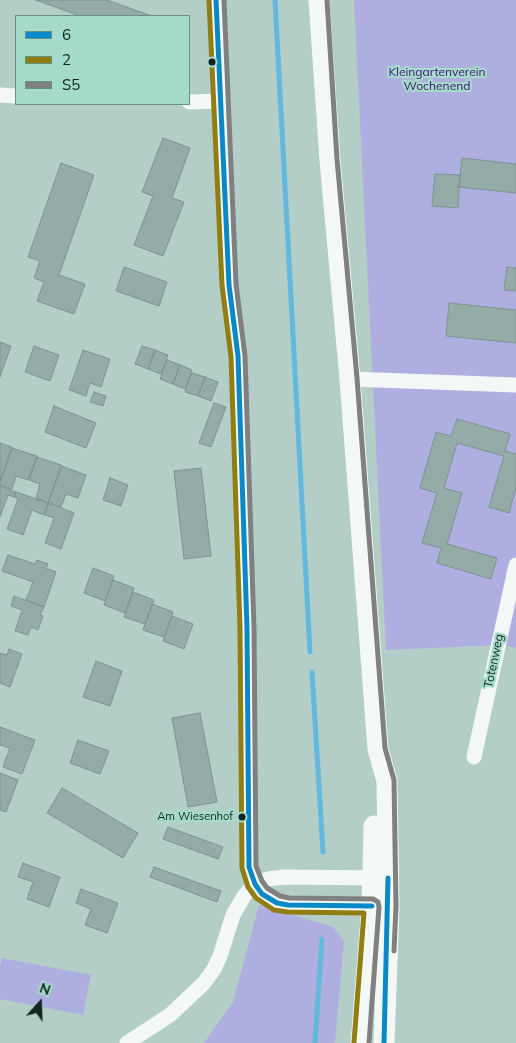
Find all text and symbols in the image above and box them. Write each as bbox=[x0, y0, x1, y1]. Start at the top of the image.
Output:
legend bbox=[15, 15, 190, 105]
text: 6 bbox=[62, 25, 71, 44]
text: 2 bbox=[62, 50, 71, 69]
unlabelled marker bbox=[207, 57, 217, 67]
park label: Kleingartenverein Wochenend bbox=[388, 65, 486, 93]
text: S5 bbox=[62, 75, 80, 94]
street label: Totenweg bbox=[481, 633, 507, 689]
place label: Am Wiesenhof bbox=[157, 810, 233, 824]
marker: Am Wiesenhof bbox=[237, 812, 247, 822]
north arrow bbox=[15, 978, 65, 1028]
text: N bbox=[37, 979, 53, 999]

